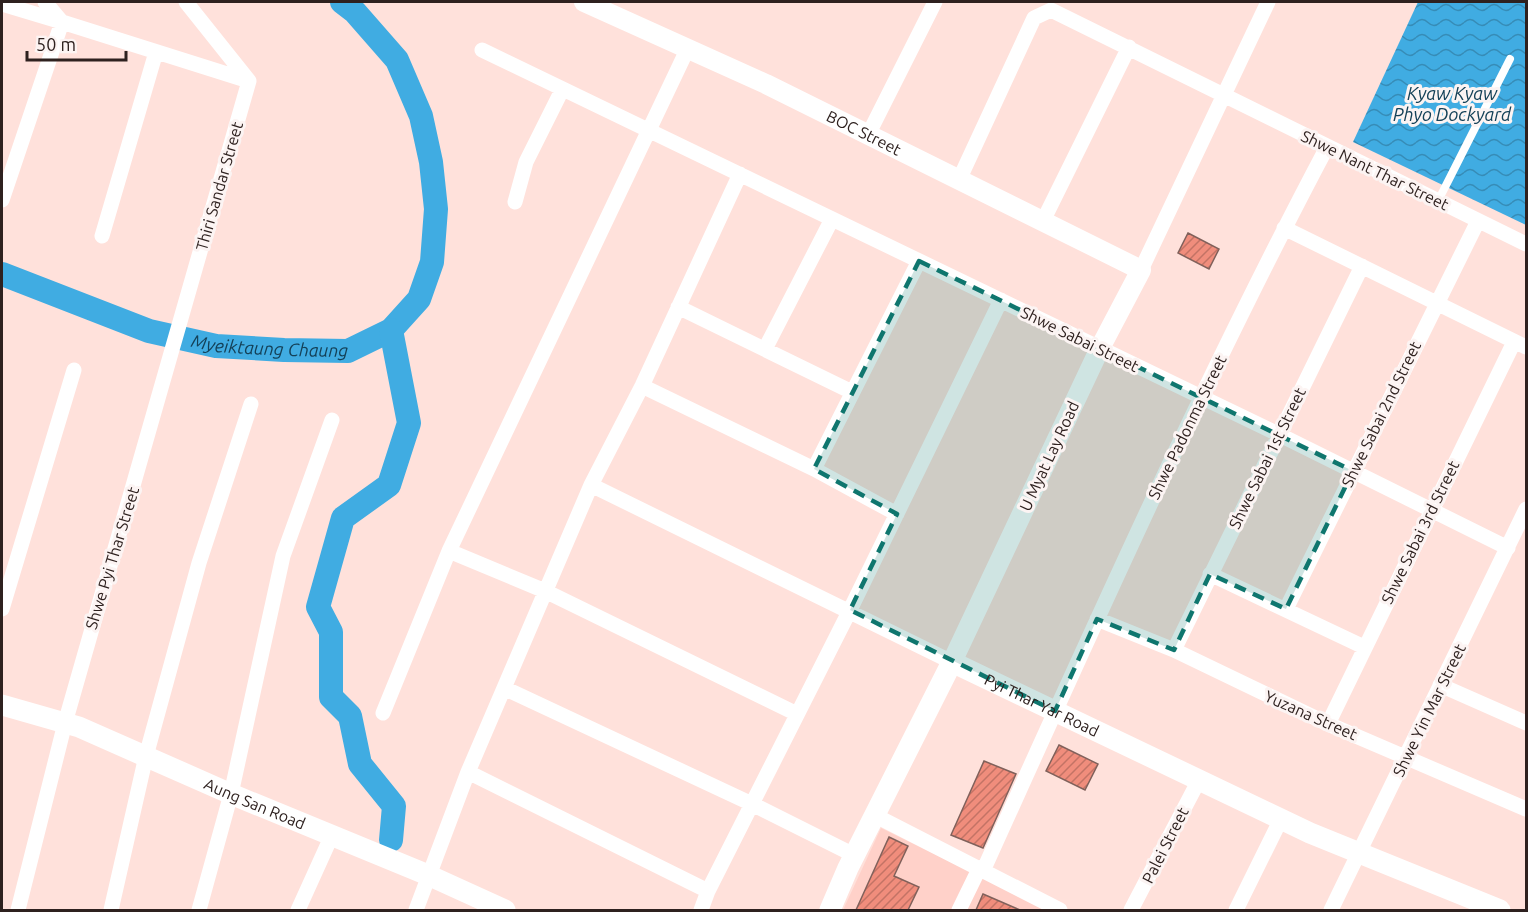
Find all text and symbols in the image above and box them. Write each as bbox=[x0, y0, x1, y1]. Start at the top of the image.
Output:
scale bar bbox=[27, 24, 126, 62]
text: 50 m bbox=[36, 34, 76, 54]
water label: Kyaw Kyaw Phyo Dockyard bbox=[1393, 83, 1512, 124]
street label: BOC Street bbox=[824, 107, 905, 159]
street label: Thiri Sandar Street bbox=[192, 119, 246, 253]
street label: Shwe Nant Thar Street bbox=[1298, 126, 1452, 214]
street label: Shwe Sabai Street bbox=[1018, 303, 1142, 376]
water label: Myeiktaung Chaung bbox=[190, 330, 349, 360]
street label: Shwe Sabai 2nd Street bbox=[1338, 338, 1424, 490]
street label: Shwe Padonma Street bbox=[1144, 351, 1230, 502]
street label: Shwe Sabai 1st Street bbox=[1225, 384, 1309, 531]
street label: U Myat Lay Road bbox=[1016, 398, 1082, 514]
street label: Shwe Sabai 3rd Street bbox=[1378, 457, 1463, 606]
street label: Shwe Pyi Thar Street bbox=[82, 484, 142, 631]
street label: Shwe Yin Mar Street bbox=[1389, 640, 1469, 779]
street label: Pyi Thar Yar Road bbox=[982, 670, 1102, 740]
street label: Yuzana Street bbox=[1262, 687, 1361, 744]
street label: Aung San Road bbox=[202, 774, 308, 833]
street label: Palei Street bbox=[1138, 803, 1192, 886]

